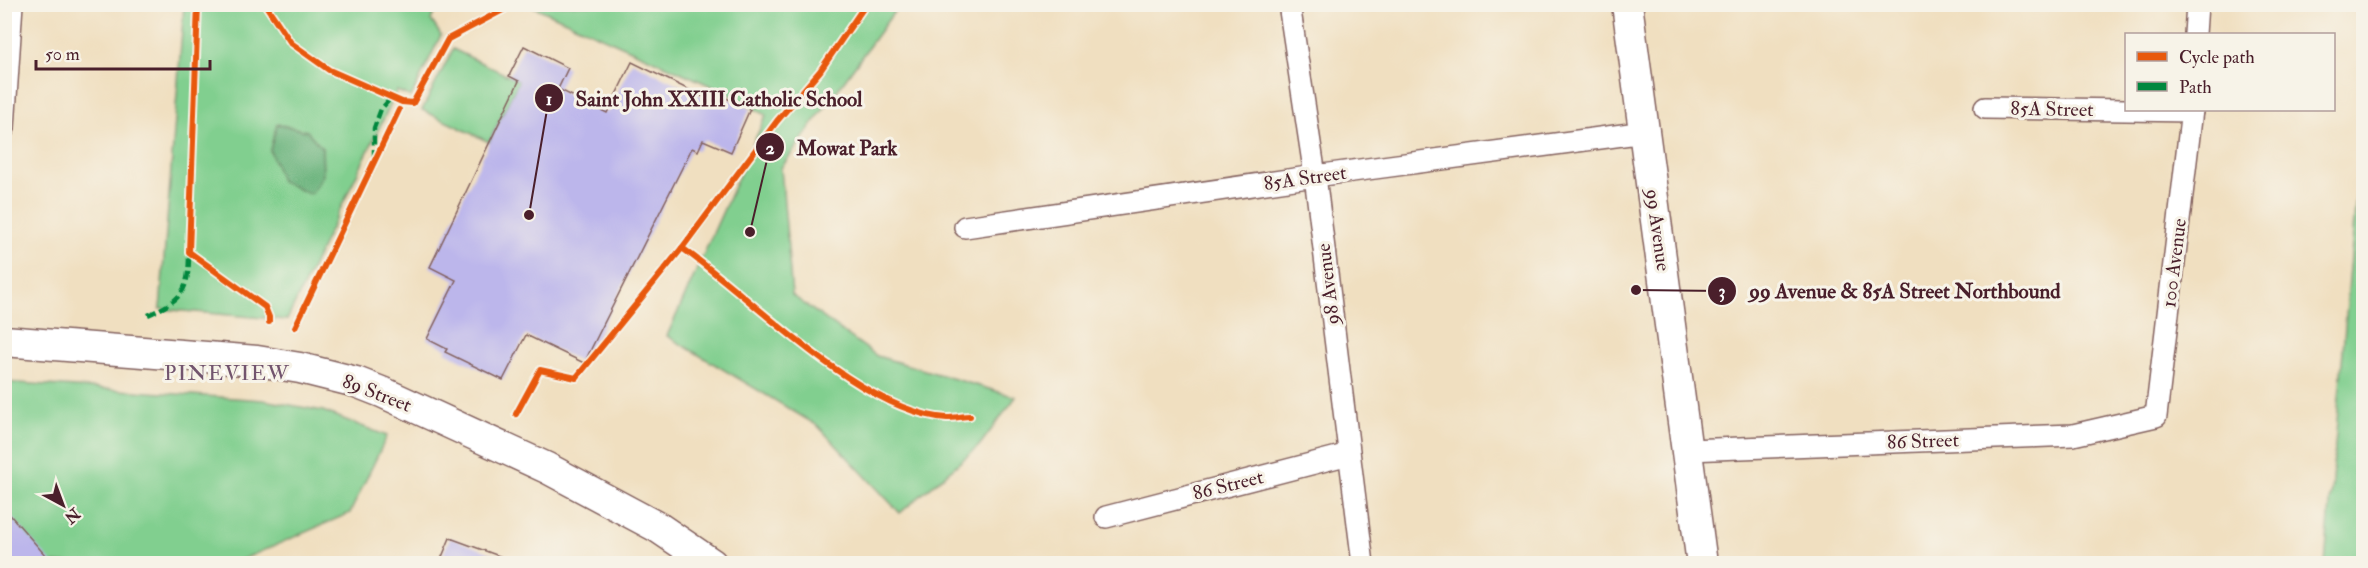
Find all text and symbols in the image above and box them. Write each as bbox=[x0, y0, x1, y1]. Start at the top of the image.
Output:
scale bar bbox=[36, 33, 210, 71]
legend bbox=[2125, 33, 2335, 111]
text: 50 m bbox=[45, 43, 80, 66]
text: Cycle path bbox=[2179, 46, 2255, 69]
text: Path bbox=[2179, 76, 2212, 99]
callout: Saint John XXIII Catholic School bbox=[534, 79, 875, 118]
text: Saint John XXIII Catholic School bbox=[576, 86, 863, 113]
text: 1 bbox=[546, 88, 552, 111]
street label: 85A Street bbox=[2010, 96, 2094, 122]
callout: Mowat Park bbox=[755, 128, 910, 167]
text: Mowat Park bbox=[796, 135, 898, 162]
text: 2 bbox=[765, 137, 775, 160]
street label: 85A Street bbox=[1262, 160, 1348, 196]
street label: 99 Avenue bbox=[1640, 185, 1676, 273]
street label: 100 Avenue bbox=[2156, 217, 2192, 309]
street label: 98 Avenue bbox=[1311, 242, 1346, 328]
callout: 99 Avenue & 85A Street Northbound bbox=[1707, 271, 2073, 310]
text: 99 Avenue & 85A Street Northbound bbox=[1747, 278, 2061, 305]
text: 3 bbox=[1719, 280, 1726, 303]
district label: PINEVIEW bbox=[164, 360, 290, 387]
street label: 89 Street bbox=[339, 368, 416, 418]
street label: 86 Street bbox=[1887, 427, 1960, 455]
street label: 86 Street bbox=[1190, 464, 1266, 506]
north arrow bbox=[33, 475, 93, 535]
text: N bbox=[60, 503, 85, 528]

